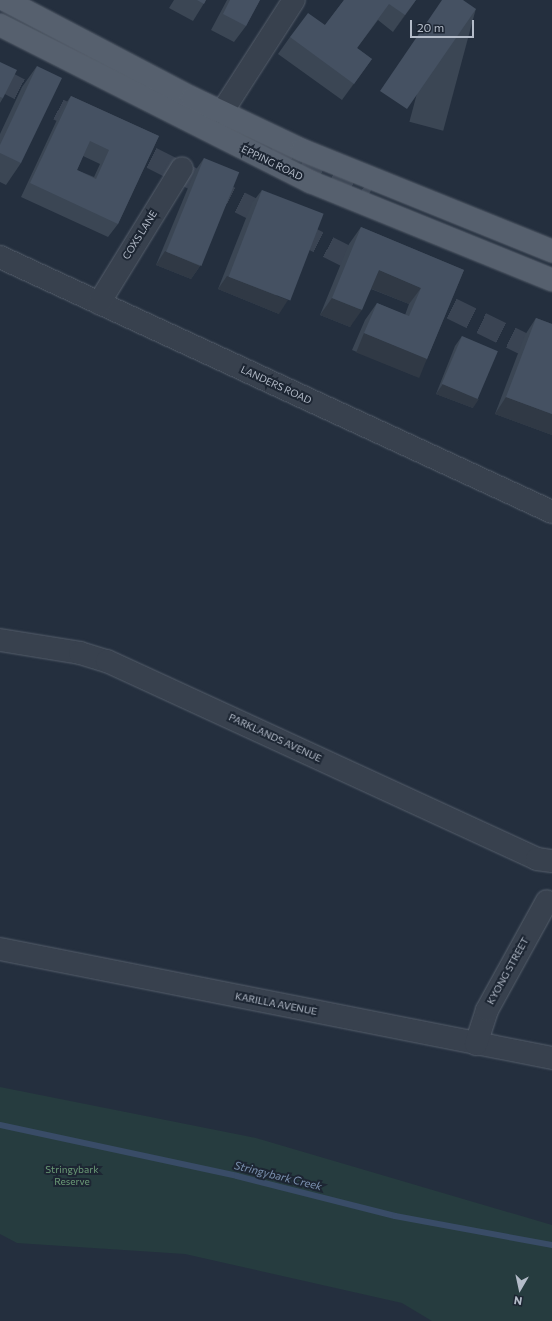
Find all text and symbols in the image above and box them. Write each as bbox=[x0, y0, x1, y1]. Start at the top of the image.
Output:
scale bar bbox=[412, 12, 476, 38]
text: 20 m bbox=[417, 20, 444, 34]
street label: EPPING ROAD bbox=[239, 143, 305, 183]
street label: COXS LANE bbox=[120, 208, 160, 262]
street label: LANDERS ROAD bbox=[239, 363, 313, 407]
street label: PARKLANDS AVENUE bbox=[227, 711, 323, 765]
street label: KYONG STREET bbox=[485, 935, 531, 1007]
street label: KARILLA AVENUE bbox=[234, 990, 318, 1018]
water label: Stringybark Creek bbox=[233, 1159, 323, 1193]
park label: Stringybark Reserve bbox=[45, 1163, 99, 1186]
north arrow bbox=[500, 1269, 540, 1309]
text: N bbox=[513, 1294, 523, 1308]

